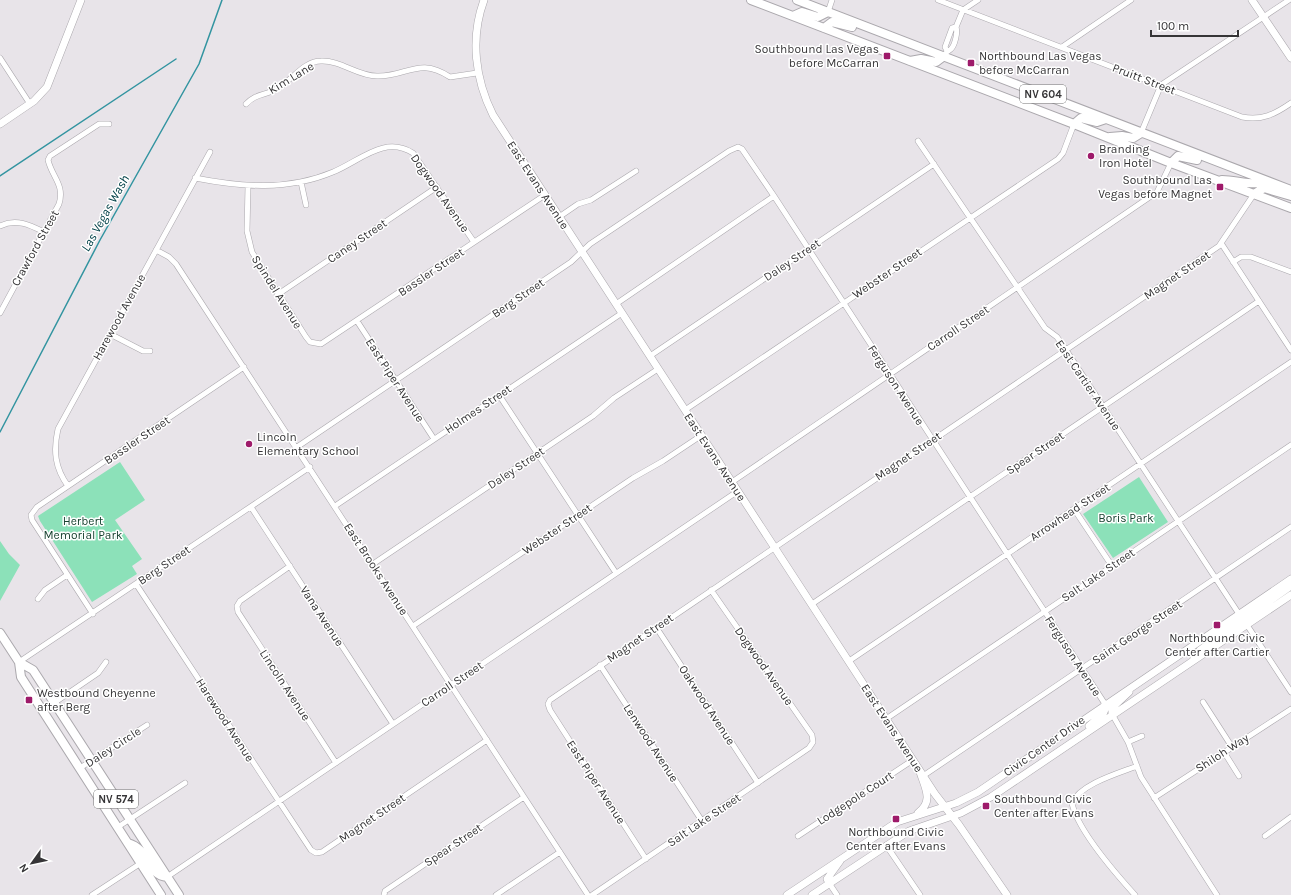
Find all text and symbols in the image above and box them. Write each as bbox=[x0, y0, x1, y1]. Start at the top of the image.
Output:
scale bar bbox=[1151, 12, 1238, 38]
text: 100 m bbox=[1157, 19, 1189, 33]
place label: Southbound Las Vegas before McCarran bbox=[754, 42, 879, 70]
place label: Northbound Las Vegas before McCarran bbox=[979, 49, 1102, 77]
marker: Southbound Las Vegas before McCarran bbox=[882, 51, 892, 61]
marker: Northbound Las Vegas before McCarran bbox=[966, 58, 976, 68]
street label: Kim Lane bbox=[266, 59, 316, 97]
street label: Pruitt Street bbox=[1110, 61, 1178, 98]
road number: NV 604 bbox=[1020, 85, 1066, 103]
street label: East Evans Avenue bbox=[504, 138, 572, 232]
place label: Branding Iron Hotel bbox=[1099, 142, 1152, 170]
street label: Dogwood Avenue bbox=[408, 151, 472, 235]
marker: Branding Iron Hotel bbox=[1086, 151, 1096, 161]
water label: Las Vegas Wash bbox=[78, 172, 132, 254]
place label: Southbound Las Vegas before Magnet bbox=[1098, 173, 1212, 201]
marker: Southbound Las Vegas before Magnet bbox=[1215, 182, 1225, 192]
street label: Crawford Street bbox=[8, 207, 62, 289]
street label: Caney Street bbox=[325, 216, 390, 266]
street label: Daley Street bbox=[761, 236, 823, 284]
street label: Webster Street bbox=[850, 244, 925, 301]
street label: Bassler Street bbox=[395, 245, 467, 299]
street label: Magnet Street bbox=[1141, 247, 1213, 302]
street label: Spindel Avenue bbox=[249, 253, 305, 331]
street label: Harewood Avenue bbox=[90, 271, 148, 363]
street label: Berg Street bbox=[489, 275, 547, 321]
street label: Carroll Street bbox=[924, 302, 992, 354]
street label: East Piper Avenue bbox=[363, 335, 427, 425]
street label: East Cartier Avenue bbox=[1052, 337, 1124, 433]
street label: Ferguson Avenue bbox=[865, 342, 927, 428]
street label: Holmes Street bbox=[442, 381, 514, 436]
street label: East Evans Avenue bbox=[681, 410, 749, 504]
street label: Bassler Street bbox=[101, 413, 173, 467]
street label: Magnet Street bbox=[872, 428, 944, 483]
street label: Spear Street bbox=[1003, 428, 1067, 478]
place label: Lincoln Elementary School bbox=[257, 430, 359, 458]
marker: Lincoln Elementary School bbox=[244, 439, 254, 449]
street label: Daley Street bbox=[485, 444, 547, 492]
street label: Arrowhead Street bbox=[1027, 480, 1113, 544]
street label: Webster Street bbox=[520, 500, 595, 557]
park label: Boris Park bbox=[1098, 511, 1154, 525]
park label: Herbert Memorial Park bbox=[43, 514, 123, 542]
street label: East Brooks Avenue bbox=[341, 520, 411, 618]
street label: Berg Street bbox=[135, 542, 193, 588]
street label: Salt Lake Street bbox=[1059, 545, 1138, 605]
street label: Vana Avenue bbox=[297, 583, 347, 649]
street label: Saint George Street bbox=[1089, 596, 1185, 667]
street label: Magnet Street bbox=[604, 610, 676, 665]
street label: Ferguson Avenue bbox=[1042, 613, 1104, 699]
marker: Northbound Civic Center after Cartier bbox=[1212, 620, 1222, 630]
street label: Dogwood Avenue bbox=[732, 624, 796, 708]
place label: Northbound Civic Center after Cartier bbox=[1165, 631, 1270, 659]
street label: Lincoln Avenue bbox=[257, 647, 313, 723]
street label: Carroll Street bbox=[418, 658, 486, 710]
street label: Oakwood Avenue bbox=[676, 662, 738, 748]
street label: Harewood Avenue bbox=[193, 676, 257, 764]
street label: East Evans Avenue bbox=[858, 681, 926, 775]
place label: Westbound Cheyenne after Berg bbox=[37, 686, 156, 714]
marker: Westbound Cheyenne after Berg bbox=[24, 695, 34, 705]
street label: Lenwood Avenue bbox=[621, 701, 681, 785]
street label: Civic Center Drive bbox=[1001, 713, 1087, 779]
street label: Daley Circle bbox=[83, 724, 143, 770]
street label: Shiloh Way bbox=[1193, 730, 1252, 775]
street label: East Piper Avenue bbox=[564, 737, 628, 827]
street label: Lodgepole Court bbox=[814, 768, 896, 828]
road number: NV 574 bbox=[94, 790, 138, 808]
street label: Magnet Street bbox=[336, 790, 408, 845]
street label: Salt Lake Street bbox=[665, 790, 744, 850]
place label: Southbound Civic Center after Evans bbox=[994, 792, 1094, 820]
marker: Southbound Civic Center after Evans bbox=[981, 801, 991, 811]
marker: Northbound Civic Center after Evans bbox=[891, 814, 901, 824]
street label: Spear Street bbox=[421, 820, 485, 870]
place label: Northbound Civic Center after Evans bbox=[846, 825, 946, 853]
north arrow bbox=[12, 843, 52, 883]
text: N bbox=[16, 861, 32, 875]

